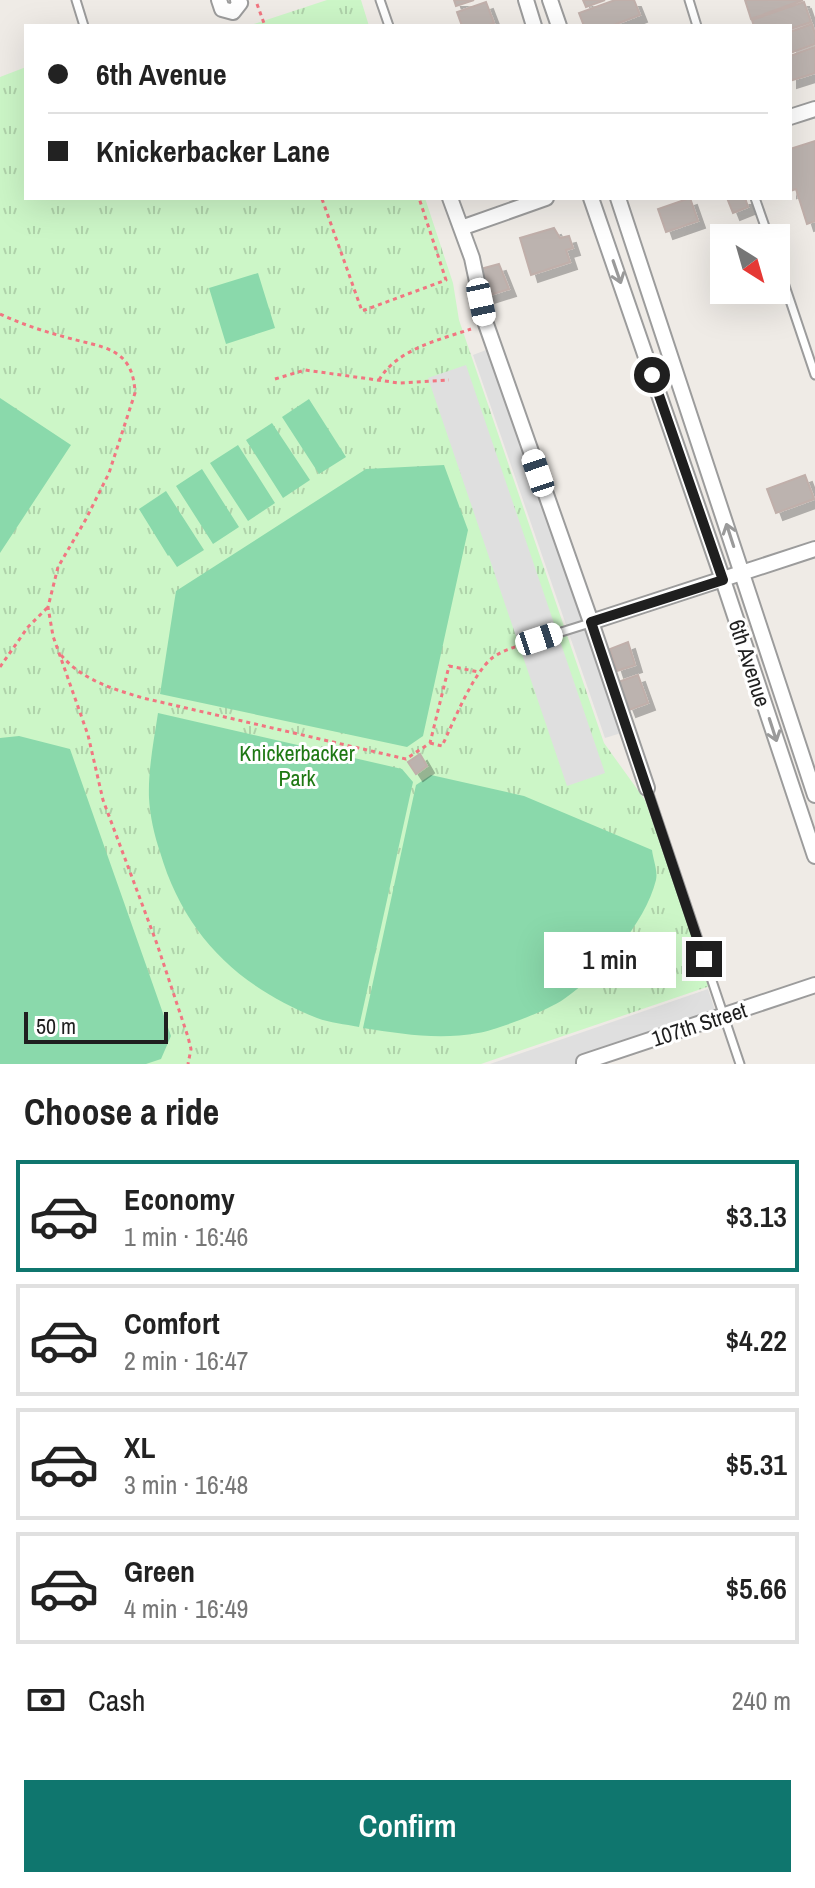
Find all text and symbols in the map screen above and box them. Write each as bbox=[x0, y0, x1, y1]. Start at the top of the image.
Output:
text: 6th Avenue bbox=[96, 54, 227, 94]
text: Knickerbacker Lane bbox=[96, 131, 330, 171]
north arrow bbox=[710, 224, 790, 304]
map controls bbox=[710, 224, 790, 304]
one-way arrow bbox=[610, 259, 625, 284]
car bbox=[464, 276, 498, 328]
route start bbox=[634, 357, 670, 393]
car bbox=[519, 446, 557, 500]
one-way arrow bbox=[722, 523, 736, 548]
street label: 6th Avenue bbox=[722, 616, 778, 710]
car bbox=[512, 620, 566, 658]
one-way arrow bbox=[766, 717, 781, 742]
park label: Knickerbacker Park bbox=[239, 738, 355, 793]
callout: 1 min bbox=[544, 931, 676, 987]
route end bbox=[686, 941, 722, 977]
text: 1 min bbox=[583, 942, 637, 977]
street label: 107th Street bbox=[648, 995, 750, 1053]
scale bar bbox=[24, 1008, 168, 1044]
text: 50 m bbox=[36, 1011, 76, 1041]
text: Choose a ride bbox=[24, 1088, 219, 1136]
text: Economy bbox=[124, 1179, 235, 1219]
icon: car bbox=[28, 1180, 100, 1252]
text: $3.13 bbox=[725, 1196, 787, 1236]
text: 1 min · 16:46 bbox=[124, 1219, 248, 1254]
text: Comfort bbox=[124, 1303, 220, 1343]
icon: car bbox=[28, 1304, 100, 1376]
text: $4.22 bbox=[725, 1320, 787, 1360]
text: 2 min · 16:47 bbox=[124, 1343, 248, 1378]
text: XL bbox=[124, 1427, 155, 1467]
icon: car bbox=[28, 1428, 100, 1500]
text: $5.31 bbox=[725, 1444, 787, 1484]
text: 3 min · 16:48 bbox=[124, 1467, 248, 1502]
text: Green bbox=[124, 1551, 195, 1591]
icon: car bbox=[28, 1552, 100, 1624]
text: $5.66 bbox=[725, 1568, 787, 1608]
text: 4 min · 16:49 bbox=[124, 1591, 248, 1626]
icon: cash bbox=[24, 1678, 68, 1722]
text: Cash bbox=[88, 1680, 145, 1720]
text: 240 m bbox=[732, 1683, 791, 1718]
button: Confirm bbox=[24, 1780, 791, 1872]

